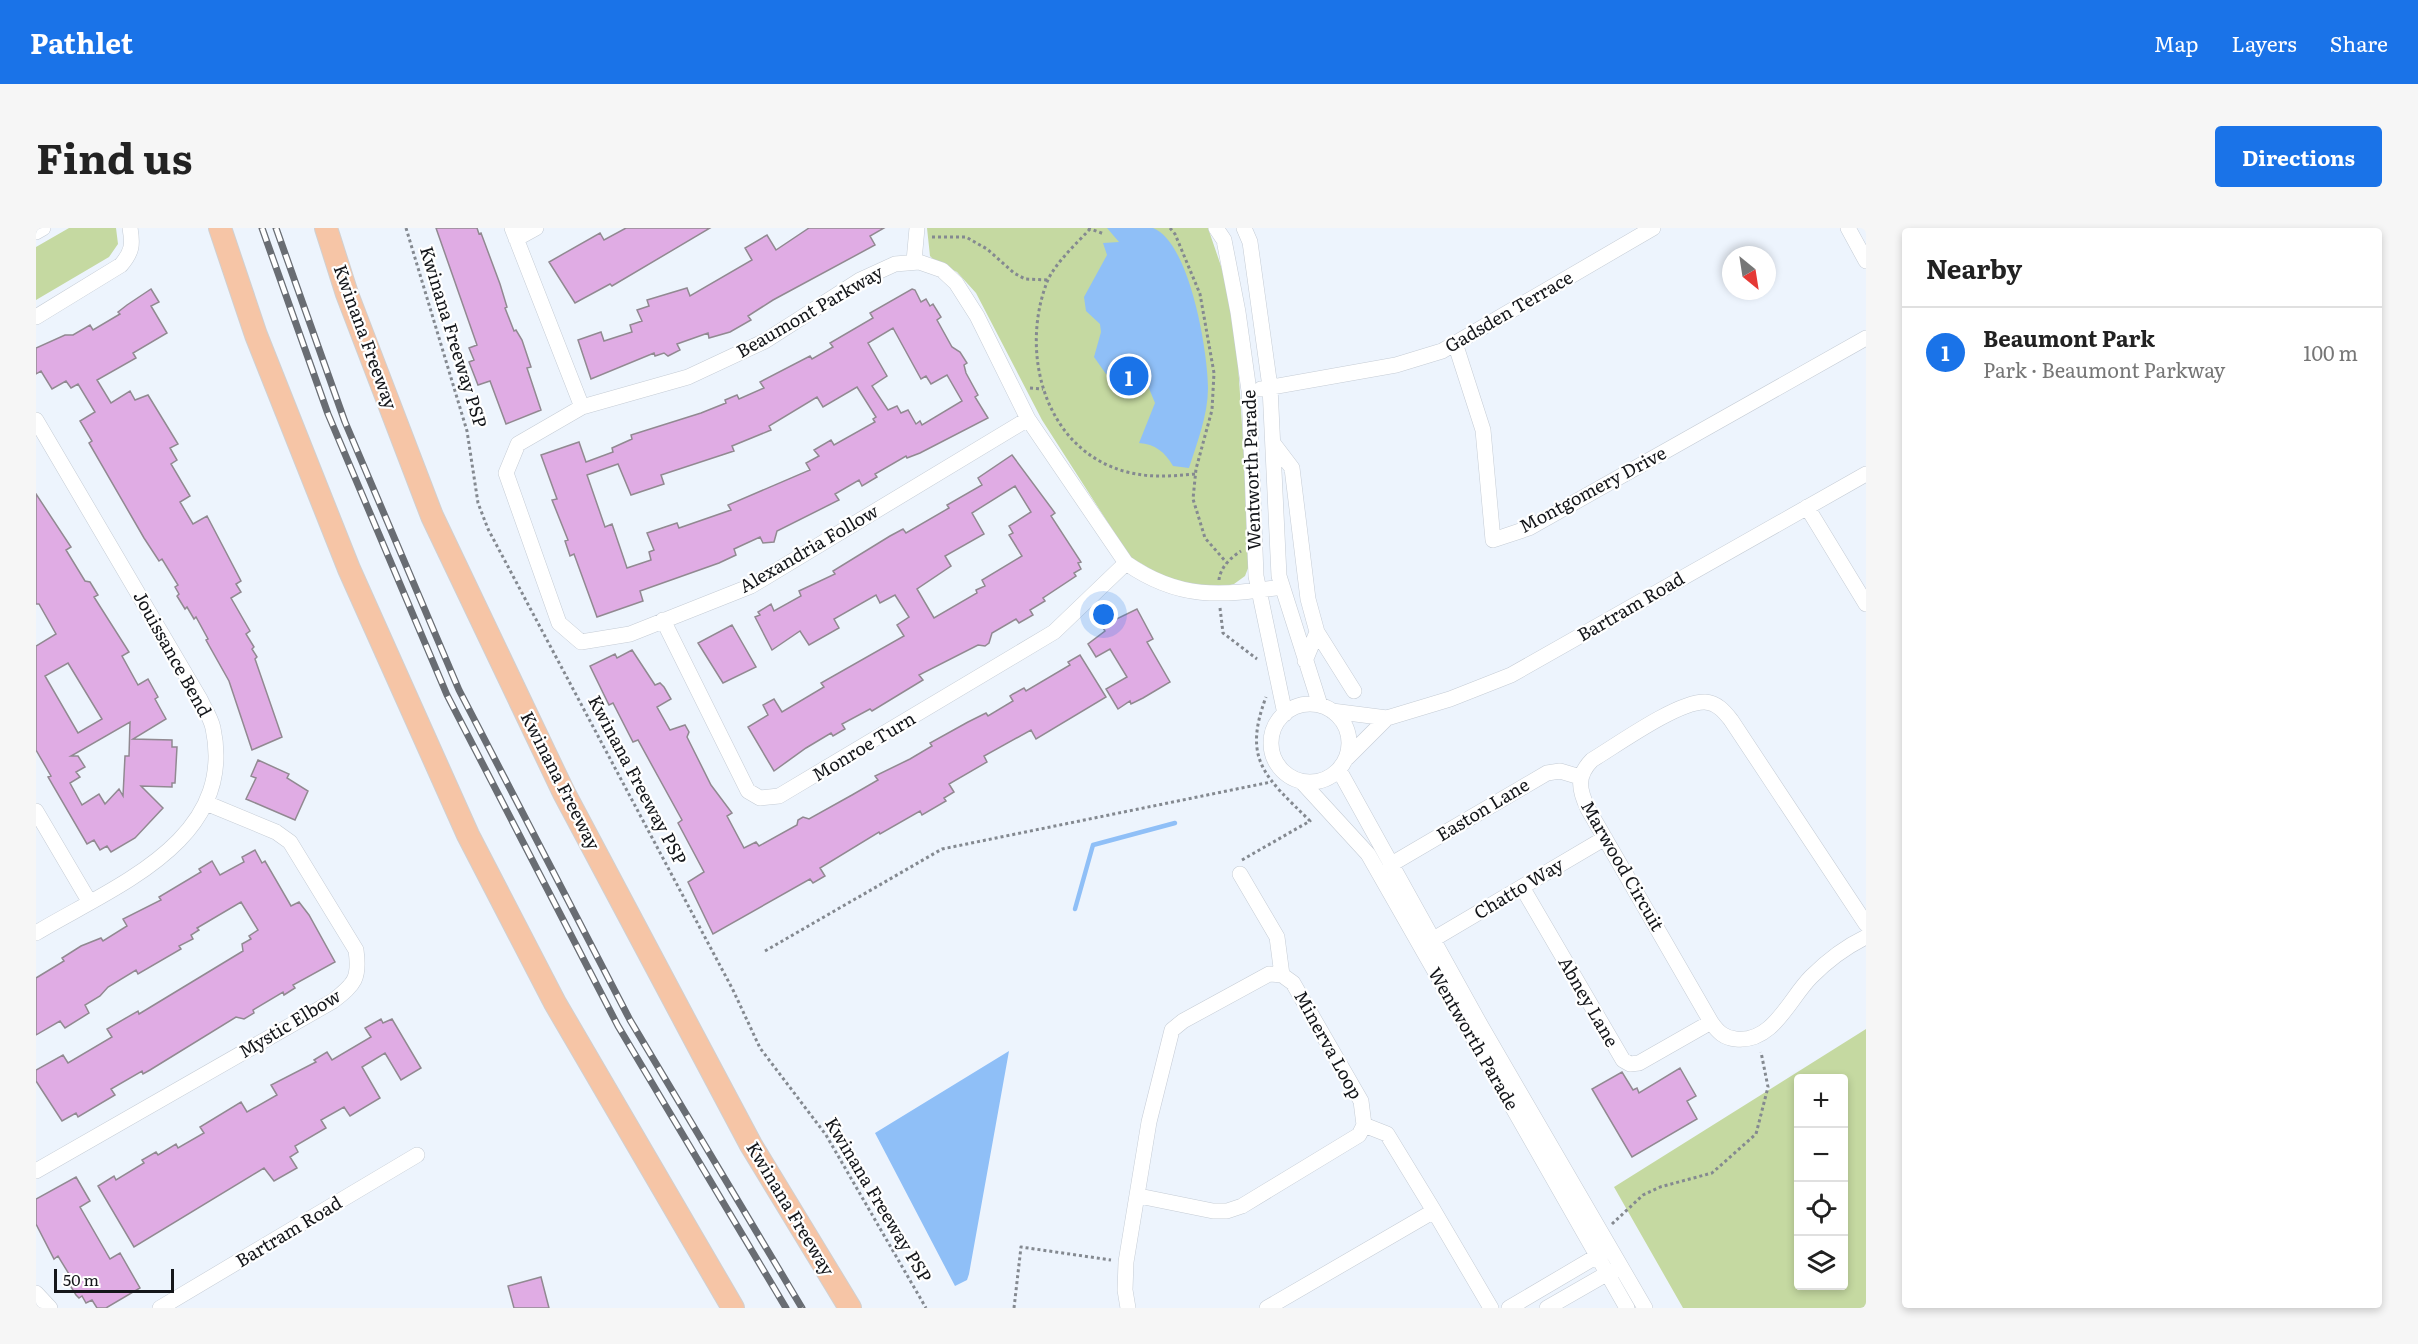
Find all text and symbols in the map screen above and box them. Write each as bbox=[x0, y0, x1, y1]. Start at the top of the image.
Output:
text: Pathlet bbox=[30, 21, 133, 63]
text: Map bbox=[2154, 27, 2199, 58]
text: Layers bbox=[2232, 27, 2297, 58]
text: Share bbox=[2330, 27, 2388, 58]
text: Find us bbox=[36, 125, 193, 187]
button: Directions bbox=[2215, 126, 2382, 187]
street label: Kwinana Freeway PSP bbox=[414, 243, 495, 431]
north arrow bbox=[1722, 246, 1776, 300]
text: Nearby bbox=[1926, 248, 2022, 287]
street label: Beaumont Parkway bbox=[731, 257, 888, 364]
street label: Kwinana Freeway bbox=[328, 260, 405, 413]
street label: Gadsden Terrace bbox=[1439, 263, 1577, 358]
text: Beaumont Park bbox=[1983, 321, 2155, 354]
text: 1 bbox=[1941, 337, 1950, 367]
text: 100 m bbox=[2303, 337, 2358, 367]
pin: 1 bbox=[1110, 354, 1148, 398]
text: Park · Beaumont Parkway bbox=[1983, 354, 2225, 384]
street label: Wentworth Parade bbox=[1234, 389, 1267, 551]
street label: Montgomery Drive bbox=[1514, 438, 1671, 539]
street label: Alexandria Follow bbox=[734, 496, 883, 599]
street label: Bartram Road bbox=[1572, 564, 1689, 647]
street label: Jouissance Bend bbox=[127, 585, 219, 721]
your location bbox=[1089, 600, 1118, 629]
street label: Kwinana Freeway PSP bbox=[582, 690, 695, 869]
street label: Monroe Turn bbox=[806, 704, 920, 787]
street label: Kwinana Freeway bbox=[515, 706, 608, 855]
street label: Easton Lane bbox=[1431, 770, 1534, 847]
street label: Marwood Circuit bbox=[1575, 795, 1672, 936]
street label: Chatto Way bbox=[1468, 850, 1569, 925]
street label: Abney Lane bbox=[1552, 951, 1626, 1052]
street label: Wentworth Parade bbox=[1422, 962, 1526, 1115]
street label: Mystic Elbow bbox=[233, 981, 346, 1064]
street label: Minerva Loop bbox=[1288, 985, 1370, 1104]
map controls bbox=[1794, 1074, 1848, 1290]
button: + bbox=[1794, 1074, 1848, 1128]
street label: Kwinana Freeway PSP bbox=[819, 1112, 939, 1287]
button: − bbox=[1794, 1128, 1848, 1182]
street label: Kwinana Freeway bbox=[740, 1136, 842, 1281]
button: locate bbox=[1794, 1182, 1848, 1236]
street label: Bartram Road bbox=[230, 1188, 346, 1273]
button: layers bbox=[1794, 1236, 1848, 1290]
scale bar bbox=[54, 1266, 174, 1294]
text: 50 m bbox=[63, 1267, 99, 1291]

